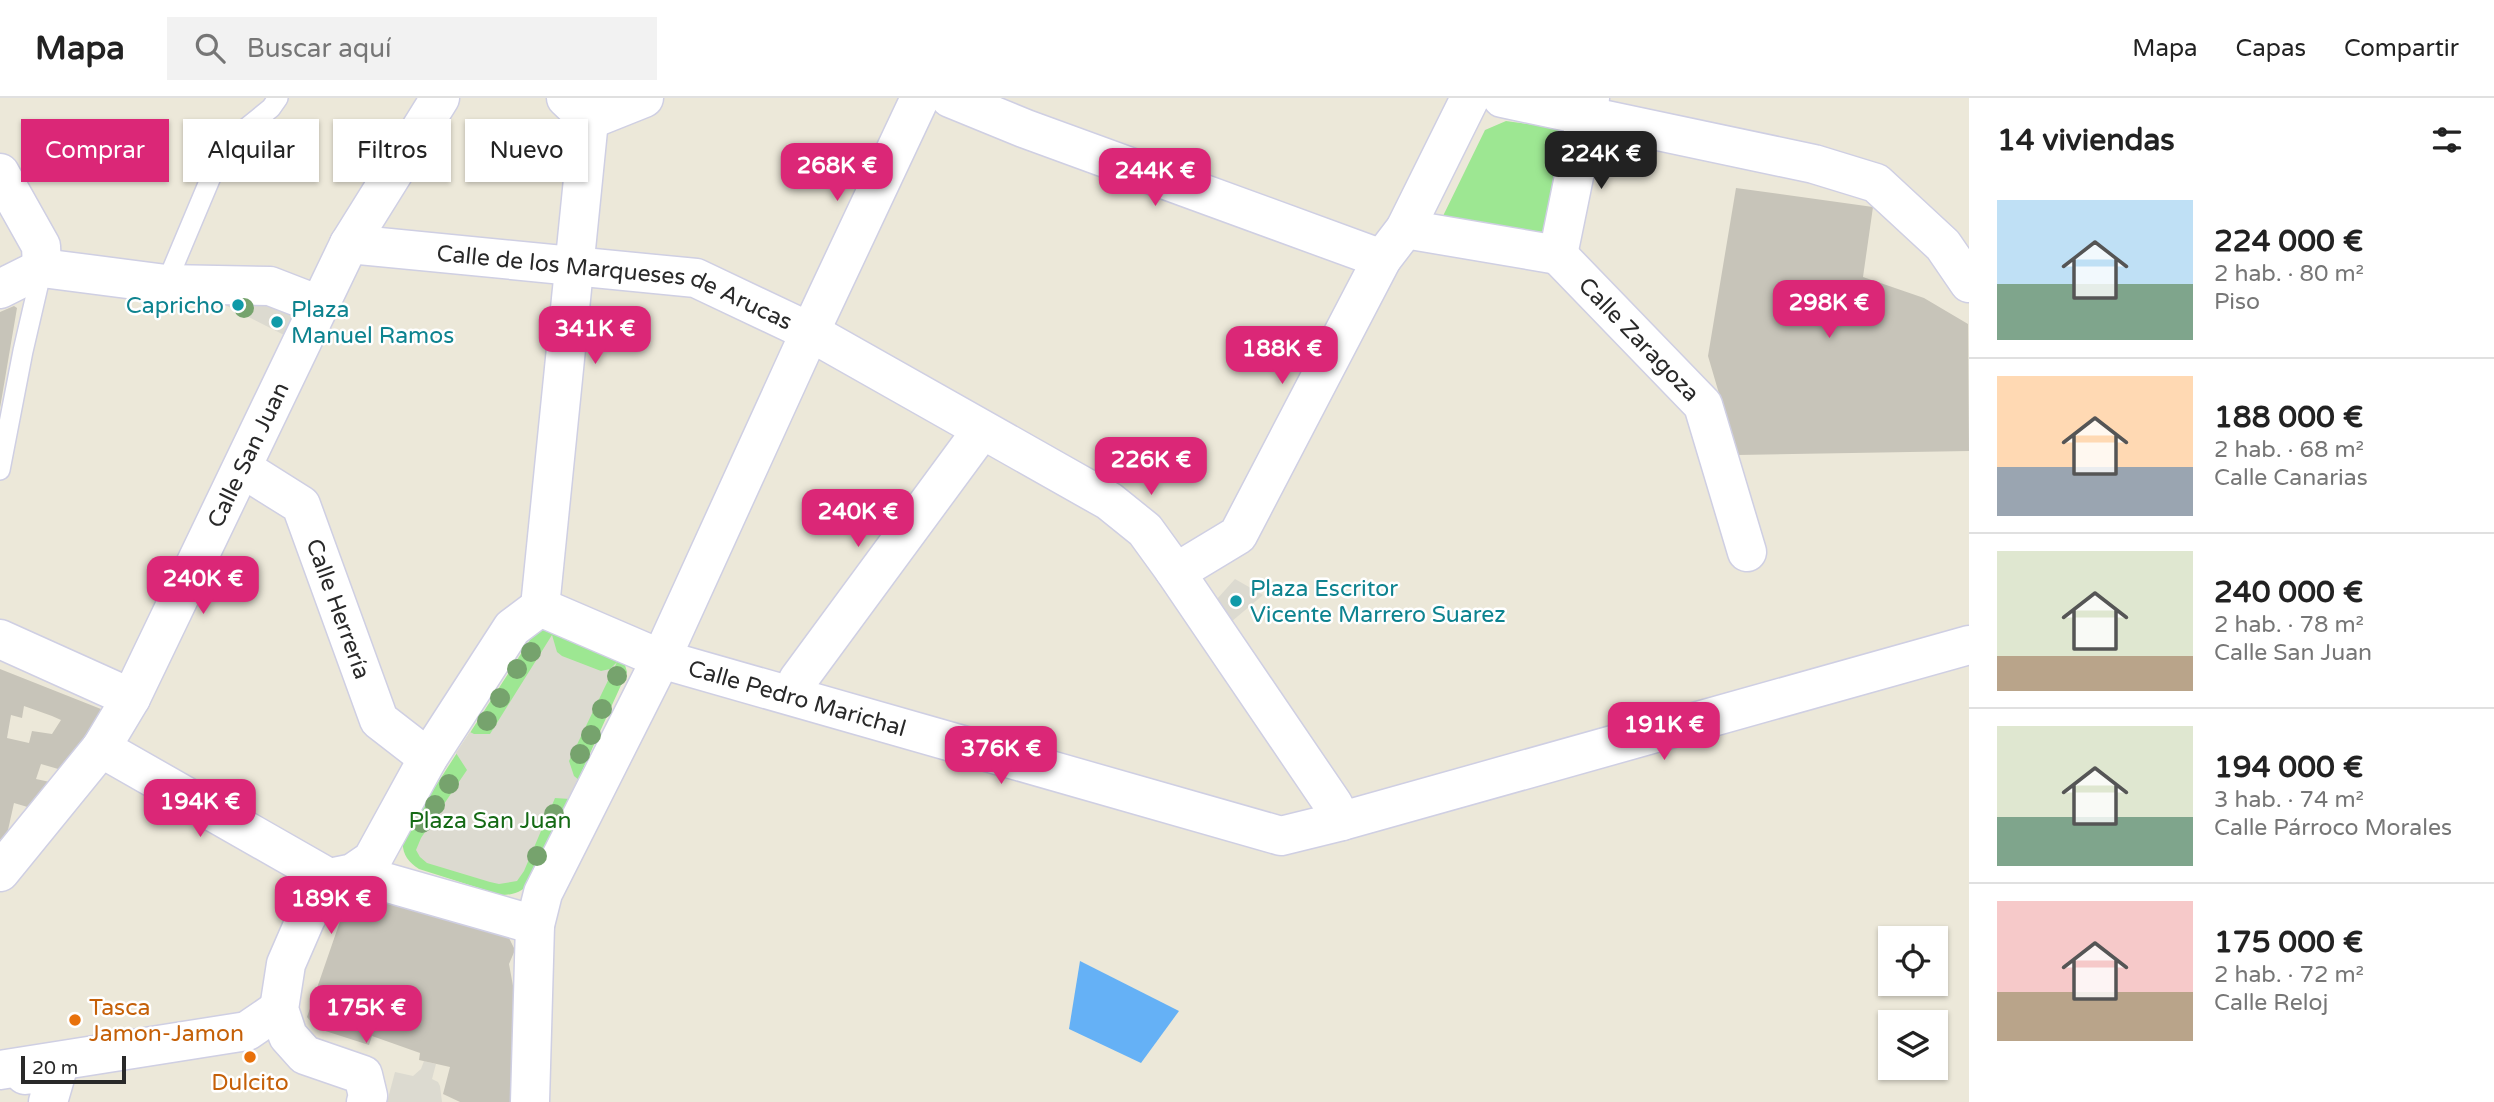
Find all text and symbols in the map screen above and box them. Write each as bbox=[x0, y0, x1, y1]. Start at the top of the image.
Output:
search box bbox=[167, 17, 657, 80]
text: Mapa bbox=[35, 29, 125, 68]
icon: search bbox=[191, 29, 229, 67]
text: Buscar aquí bbox=[247, 33, 391, 64]
text: Mapa bbox=[2132, 34, 2198, 63]
text: Capas bbox=[2236, 34, 2306, 63]
text: Compartir bbox=[2344, 34, 2459, 63]
chip: Comprar bbox=[21, 119, 169, 182]
chip: Alquilar bbox=[183, 119, 319, 182]
chip: Filtros bbox=[333, 119, 451, 182]
chip: Nuevo bbox=[465, 119, 588, 182]
icon: filters bbox=[2428, 121, 2466, 159]
text: 14 viviendas bbox=[1997, 122, 2175, 159]
pin: 224K € bbox=[1544, 132, 1658, 191]
text: 224K € bbox=[1561, 140, 1641, 168]
pin: 268K € bbox=[780, 144, 894, 203]
pin: 244K € bbox=[1098, 148, 1212, 208]
text: 268K € bbox=[797, 152, 877, 180]
text: 244K € bbox=[1115, 157, 1195, 185]
text: 224 000 € bbox=[2214, 223, 2363, 260]
icon: home bbox=[2053, 228, 2137, 312]
street label: Calle de los Marqueses de Arucas bbox=[435, 240, 797, 337]
text: 2 hab. · 80 m² bbox=[2214, 260, 2364, 288]
street label: Calle Zaragoza bbox=[1572, 272, 1705, 408]
pin: 298K € bbox=[1772, 280, 1886, 340]
text: Piso bbox=[2214, 288, 2260, 316]
text: 298K € bbox=[1789, 289, 1869, 317]
place label: Capricho bbox=[126, 292, 224, 320]
place label: Plaza Manuel Ramos bbox=[291, 296, 454, 350]
marker: Capricho bbox=[230, 297, 246, 313]
pin: 341K € bbox=[538, 306, 652, 366]
marker: Plaza Manuel Ramos bbox=[269, 314, 285, 330]
text: 341K € bbox=[555, 315, 635, 343]
pin: 188K € bbox=[1225, 327, 1339, 386]
text: 188K € bbox=[1242, 335, 1322, 363]
street label: Calle San Juan bbox=[202, 378, 296, 533]
text: 188 000 € bbox=[2214, 399, 2363, 436]
icon: home bbox=[2053, 404, 2137, 488]
text: 2 hab. · 68 m² bbox=[2214, 436, 2364, 464]
pin: 226K € bbox=[1094, 438, 1208, 497]
text: 226K € bbox=[1111, 446, 1191, 474]
text: Calle Canarias bbox=[2214, 464, 2368, 492]
pin: 240K € bbox=[801, 490, 915, 549]
text: 240K € bbox=[818, 498, 898, 526]
street label: Calle Herrería bbox=[299, 535, 376, 683]
pin: 240K € bbox=[146, 556, 260, 616]
text: 240K € bbox=[163, 565, 243, 593]
text: 240 000 € bbox=[2214, 574, 2363, 611]
place label: Plaza Escritor Vicente Marrero Suarez bbox=[1250, 575, 1506, 629]
icon: home bbox=[2053, 579, 2137, 663]
marker: Plaza Escritor Vicente Marrero Suarez bbox=[1228, 593, 1244, 609]
text: 2 hab. · 78 m² bbox=[2214, 611, 2364, 639]
text: Calle San Juan bbox=[2214, 639, 2372, 667]
street label: Calle Pedro Marichal bbox=[685, 654, 909, 743]
pin: 191K € bbox=[1607, 702, 1721, 762]
text: 191K € bbox=[1624, 711, 1704, 739]
pin: 376K € bbox=[944, 726, 1058, 786]
text: 376K € bbox=[961, 735, 1041, 763]
text: 194 000 € bbox=[2214, 749, 2363, 786]
icon: home bbox=[2053, 754, 2137, 838]
pin: 194K € bbox=[143, 780, 257, 839]
text: 3 hab. · 74 m² bbox=[2214, 786, 2364, 814]
text: 194K € bbox=[160, 788, 240, 816]
park label: Plaza San Juan bbox=[408, 807, 572, 835]
text: Calle Párroco Morales bbox=[2214, 814, 2452, 842]
pin: 189K € bbox=[274, 876, 388, 936]
text: 189K € bbox=[291, 885, 371, 913]
text: 175 000 € bbox=[2214, 924, 2363, 961]
map controls bbox=[1878, 926, 1948, 1080]
button: locate bbox=[1878, 926, 1948, 996]
icon: home bbox=[2053, 929, 2137, 1013]
text: 2 hab. · 72 m² bbox=[2214, 961, 2364, 989]
pin: 175K € bbox=[309, 986, 423, 1045]
text: Calle Reloj bbox=[2214, 989, 2328, 1017]
place label: Tasca Jamon-Jamon bbox=[89, 994, 244, 1048]
text: 175K € bbox=[326, 994, 406, 1022]
button: layers bbox=[1878, 1010, 1948, 1080]
marker: Tasca Jamon-Jamon bbox=[67, 1012, 83, 1028]
marker: Dulcito bbox=[242, 1049, 258, 1065]
scale bar bbox=[21, 1053, 126, 1085]
text: 20 m bbox=[32, 1057, 78, 1079]
place label: Dulcito bbox=[211, 1069, 289, 1097]

